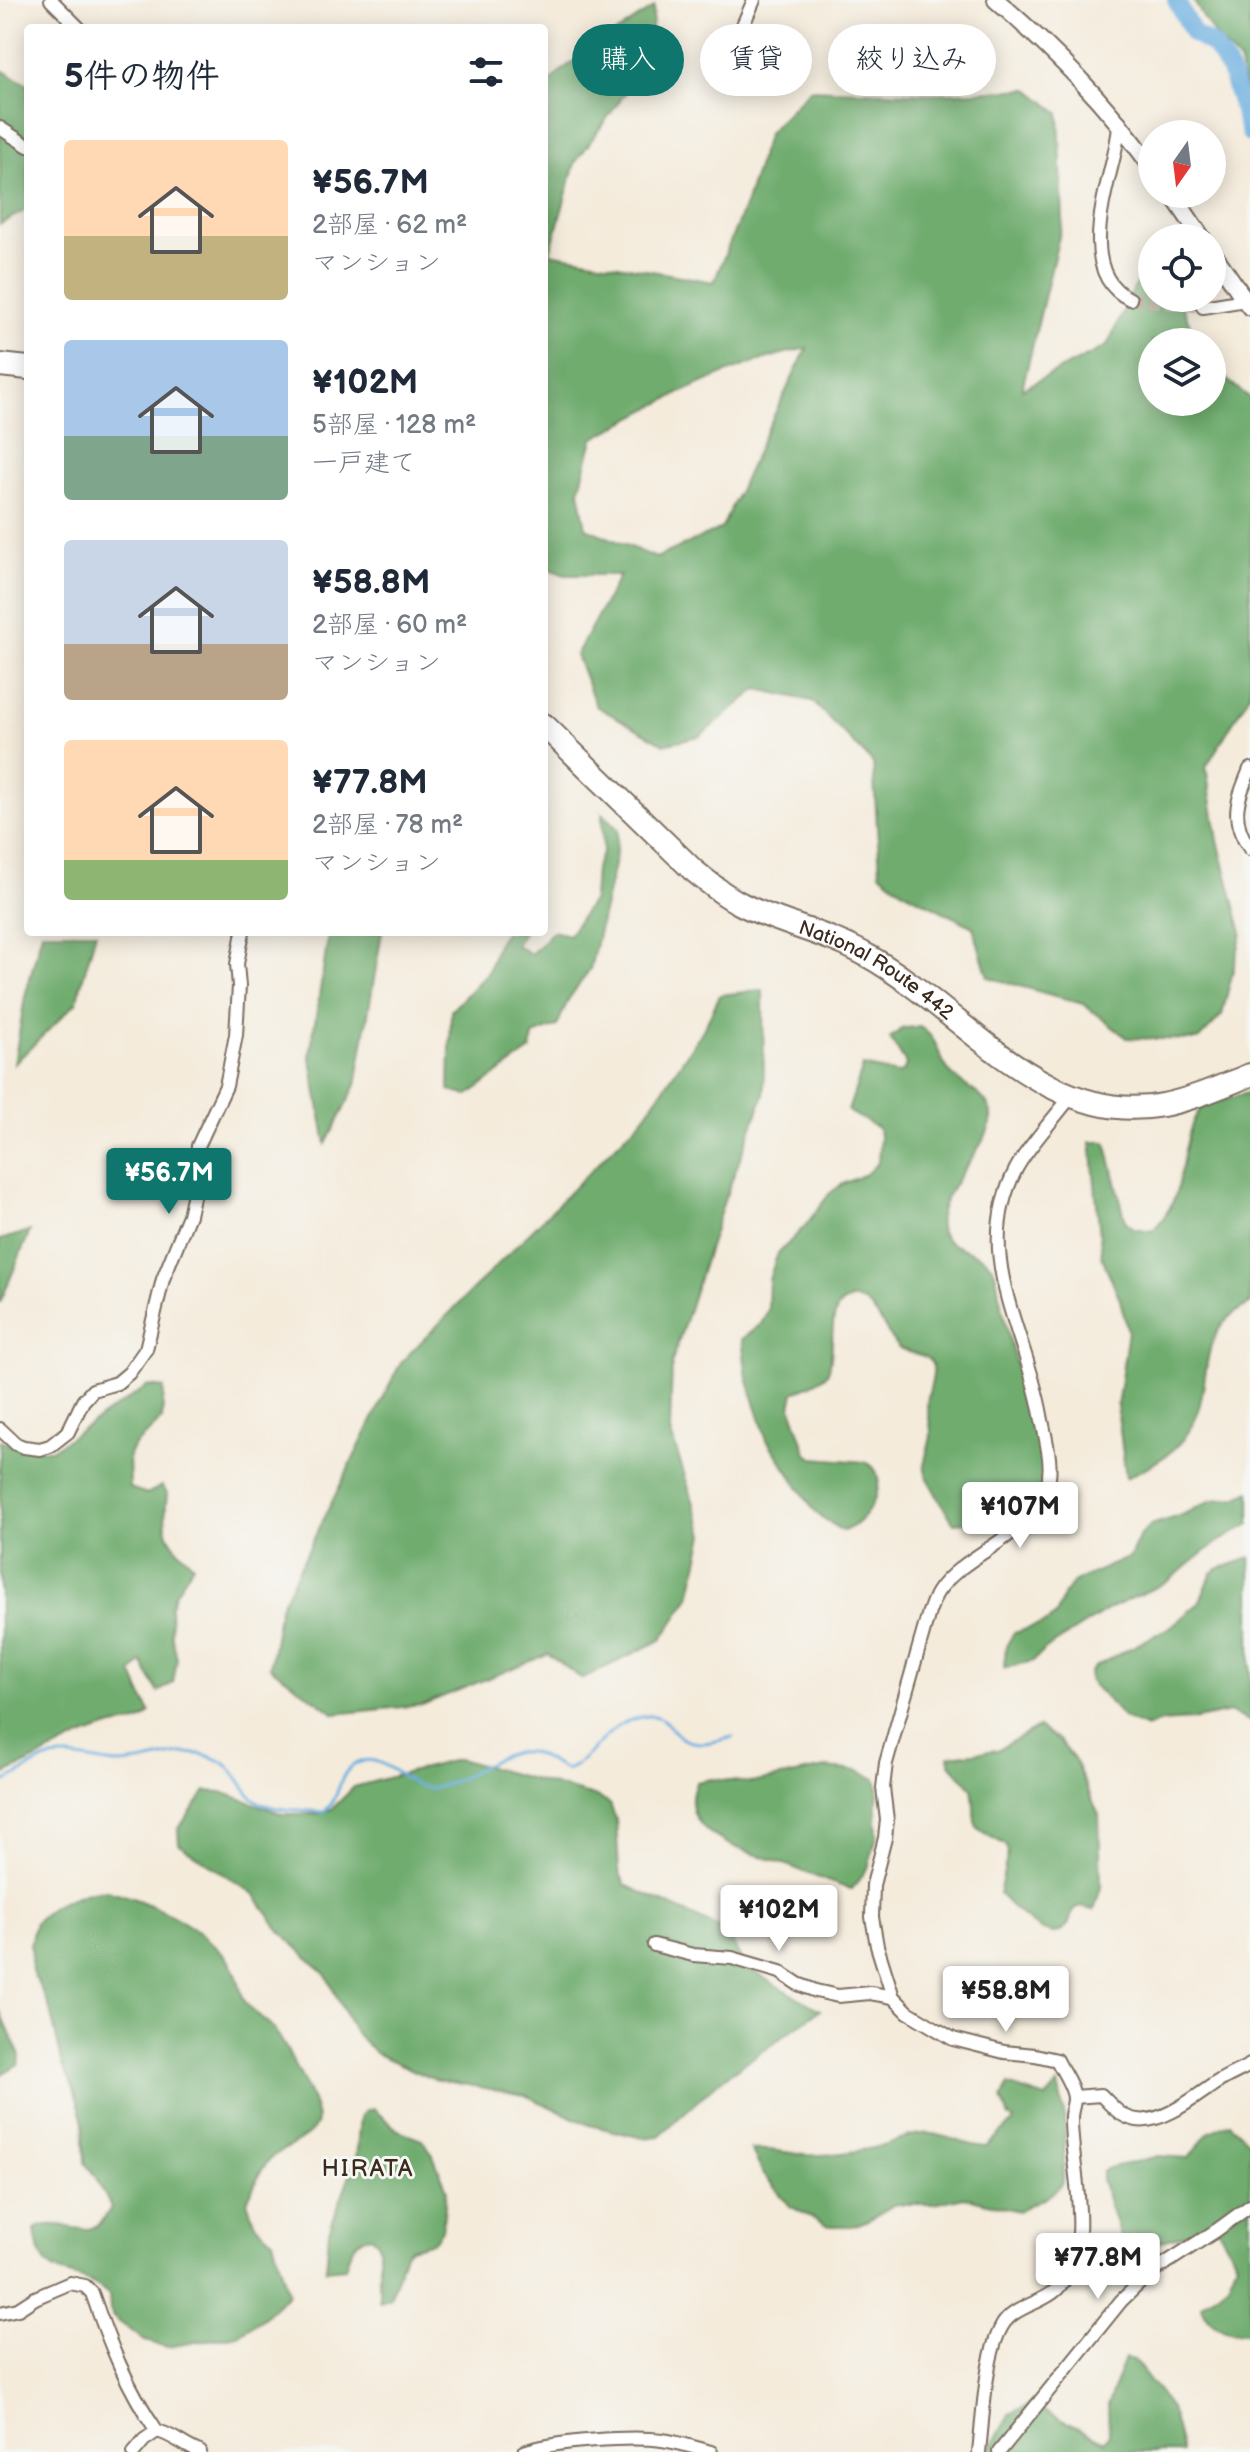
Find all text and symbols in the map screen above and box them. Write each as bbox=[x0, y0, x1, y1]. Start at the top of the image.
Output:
chip: 購入 bbox=[572, 24, 684, 96]
chip: 賃貸 bbox=[700, 24, 812, 96]
chip: 絞り込み bbox=[828, 24, 996, 96]
icon: filters bbox=[464, 50, 508, 94]
text: 5件の物件 bbox=[64, 56, 220, 97]
north arrow bbox=[1138, 120, 1226, 208]
map controls bbox=[1138, 120, 1226, 416]
text: ¥56.7M bbox=[312, 162, 429, 203]
icon: home bbox=[128, 172, 224, 268]
text: 2部屋 · 62 m² bbox=[312, 210, 467, 241]
button: locate bbox=[1138, 224, 1226, 312]
text: マンション bbox=[312, 248, 441, 279]
button: layers bbox=[1138, 328, 1226, 416]
text: ¥102M bbox=[312, 362, 418, 403]
icon: home bbox=[128, 372, 224, 468]
text: 5部屋 · 128 m² bbox=[312, 410, 476, 441]
text: 一戸建て bbox=[312, 448, 416, 479]
text: ¥58.8M bbox=[312, 562, 430, 603]
icon: home bbox=[128, 572, 224, 668]
text: 2部屋 · 60 m² bbox=[312, 610, 467, 641]
text: マンション bbox=[312, 648, 441, 679]
text: ¥77.8M bbox=[312, 762, 428, 803]
icon: home bbox=[128, 772, 224, 868]
text: 2部屋 · 78 m² bbox=[312, 810, 463, 841]
text: マンション bbox=[312, 848, 441, 879]
street label: National Route 442 bbox=[795, 916, 958, 1025]
pin: ¥56.7M bbox=[104, 1148, 234, 1216]
text: ¥56.7M bbox=[124, 1158, 214, 1189]
pin: ¥107M bbox=[964, 1482, 1076, 1550]
text: ¥107M bbox=[980, 1492, 1060, 1523]
pin: ¥102M bbox=[723, 1885, 835, 1953]
text: ¥102M bbox=[738, 1895, 820, 1926]
pin: ¥58.8M bbox=[941, 1966, 1071, 2034]
text: ¥58.8M bbox=[961, 1976, 1051, 2007]
district label: HIRATA bbox=[322, 2154, 414, 2183]
pin: ¥77.8M bbox=[1033, 2233, 1163, 2301]
text: ¥77.8M bbox=[1054, 2243, 1142, 2274]

